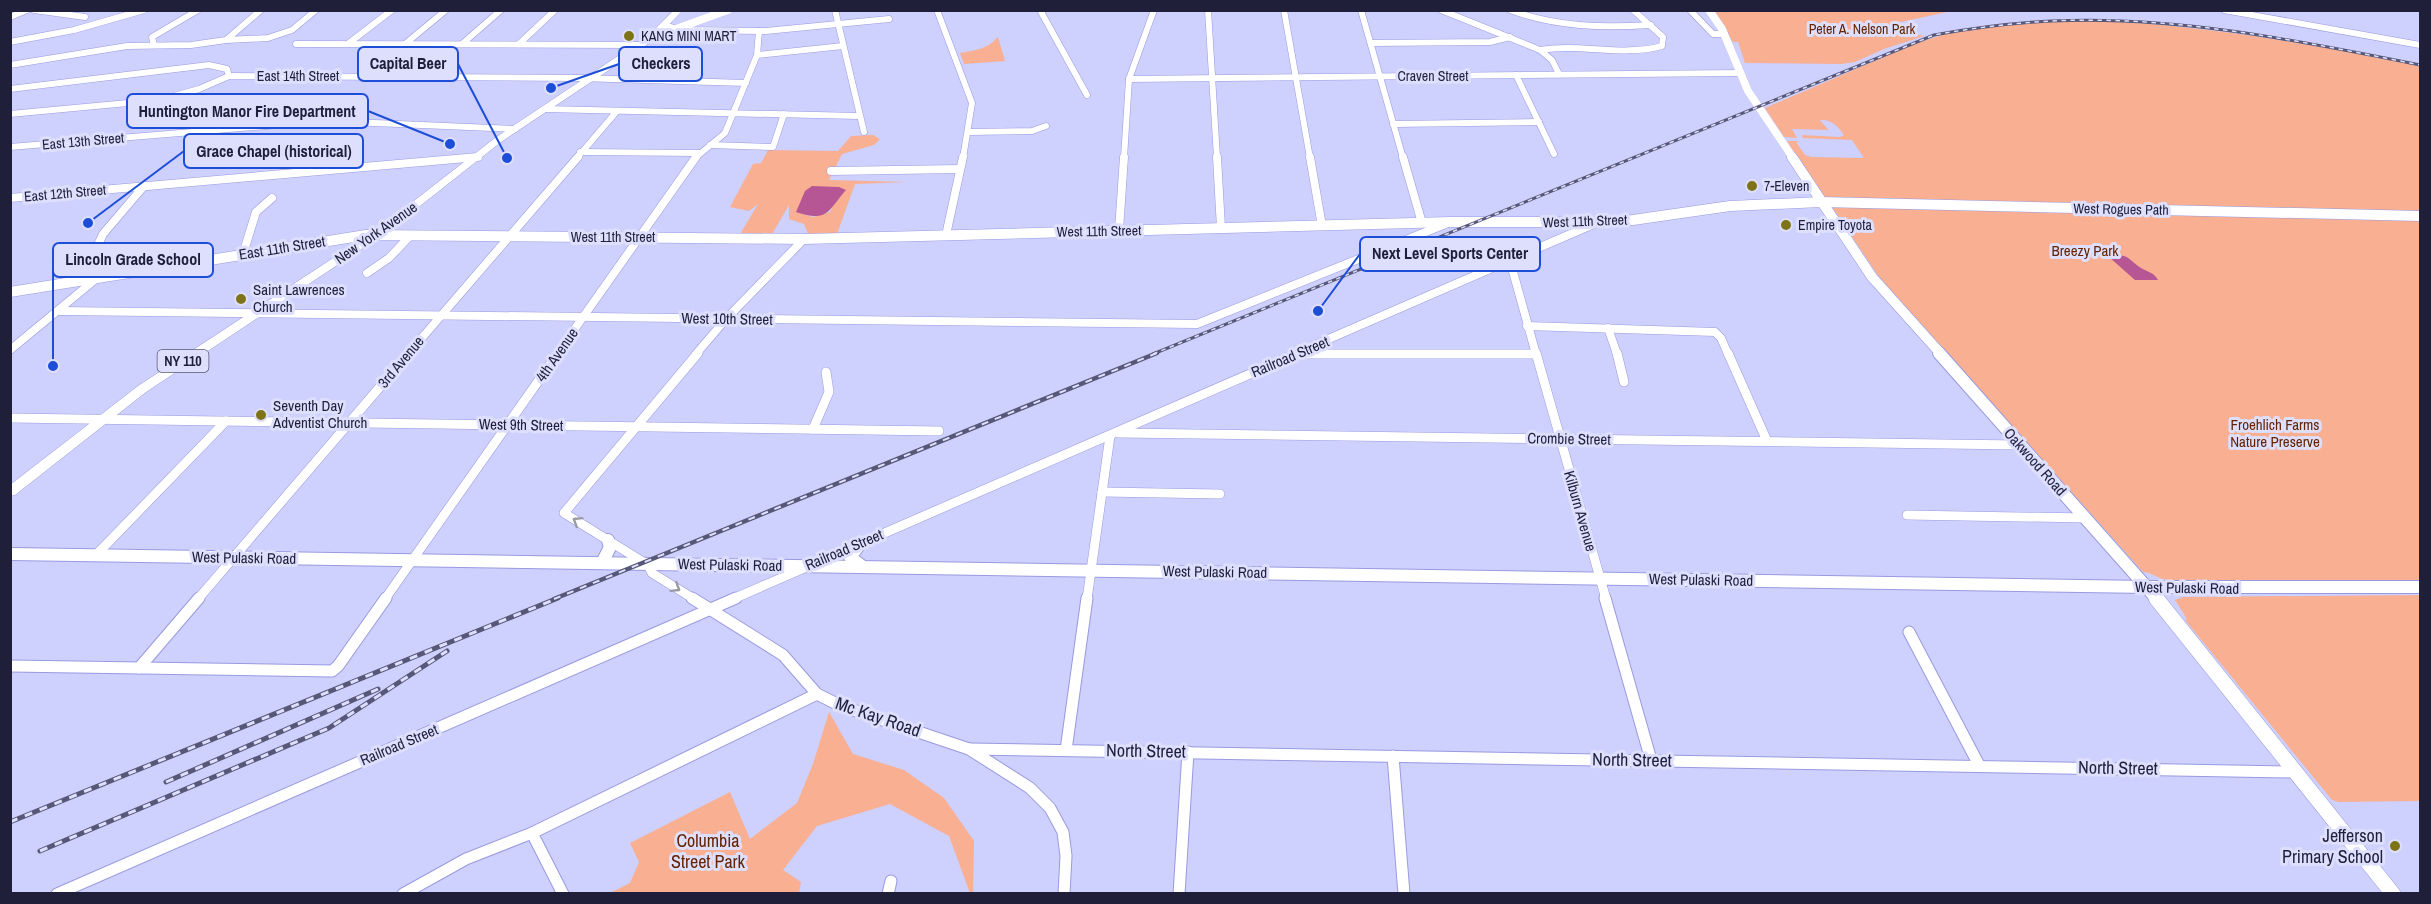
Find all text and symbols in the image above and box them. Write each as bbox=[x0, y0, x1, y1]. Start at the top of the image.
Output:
park label: Peter A. Nelson Park bbox=[1809, 20, 1916, 38]
place label: KANG MINI MART bbox=[641, 27, 736, 45]
marker: KANG MINI MART bbox=[622, 29, 636, 43]
callout: Capital Beer bbox=[358, 47, 458, 81]
callout: Checkers bbox=[619, 47, 702, 81]
text: Capital Beer bbox=[370, 52, 447, 74]
text: Checkers bbox=[631, 52, 691, 74]
street label: East 14th Street bbox=[257, 67, 339, 85]
street label: Craven Street bbox=[1398, 67, 1468, 85]
callout: Huntington Manor Fire Department bbox=[127, 94, 368, 128]
text: Huntington Manor Fire Department bbox=[138, 100, 356, 122]
street label: East 13th Street bbox=[41, 128, 125, 154]
callout: Grace Chapel (historical) bbox=[184, 134, 363, 168]
text: Grace Chapel (historical) bbox=[196, 140, 352, 162]
place label: 7-Eleven bbox=[1764, 177, 1809, 195]
marker: 7-Eleven bbox=[1745, 179, 1759, 193]
street label: East 12th Street bbox=[23, 180, 107, 206]
street label: New York Avenue bbox=[330, 196, 421, 269]
street label: West Rogues Path bbox=[2073, 199, 2169, 219]
street label: West 11th Street bbox=[1542, 211, 1628, 231]
place label: Empire Toyota bbox=[1798, 216, 1872, 234]
marker: Empire Toyota bbox=[1779, 218, 1793, 232]
street label: West 11th Street bbox=[1057, 221, 1141, 241]
street label: West 11th Street bbox=[571, 228, 655, 246]
street label: East 11th Street bbox=[237, 230, 327, 265]
callout: Next Level Sports Center bbox=[1360, 237, 1540, 271]
park label: Breezy Park bbox=[2052, 240, 2119, 261]
text: Next Level Sports Center bbox=[1372, 242, 1529, 264]
callout: Lincoln Grade School bbox=[53, 243, 213, 277]
text: Lincoln Grade School bbox=[65, 248, 201, 270]
place label: Saint Lawrences Church bbox=[253, 279, 345, 317]
marker: Saint Lawrences Church bbox=[234, 292, 248, 306]
street label: West 10th Street bbox=[681, 307, 773, 330]
street label: 4th Avenue bbox=[530, 323, 583, 386]
street label: Railroad Street bbox=[1248, 330, 1333, 382]
street label: 3rd Avenue bbox=[373, 331, 429, 392]
road number: NY 110 bbox=[158, 350, 208, 372]
place label: Seventh Day Adventist Church bbox=[272, 395, 367, 433]
marker: Seventh Day Adventist Church bbox=[254, 408, 268, 422]
street label: West 9th Street bbox=[479, 413, 564, 436]
park label: Froehlich Farms Nature Preserve bbox=[2230, 414, 2320, 452]
street label: Oakwood Road bbox=[1999, 423, 2072, 500]
street label: Crombie Street bbox=[1527, 427, 1611, 450]
street label: Kilburn Avenue bbox=[1559, 468, 1602, 554]
one-way arrow bbox=[573, 516, 583, 528]
street label: Railroad Street bbox=[802, 523, 887, 575]
street label: West Pulaski Road bbox=[192, 546, 296, 569]
street label: West Pulaski Road bbox=[678, 553, 782, 576]
street label: West Pulaski Road bbox=[1163, 560, 1267, 583]
street label: West Pulaski Road bbox=[1649, 568, 1753, 591]
street label: West Pulaski Road bbox=[2135, 576, 2239, 599]
one-way arrow bbox=[670, 581, 680, 593]
street label: Mc Kay Road bbox=[832, 690, 924, 743]
street label: Railroad Street bbox=[357, 718, 442, 770]
street label: North Street bbox=[1106, 737, 1186, 764]
street label: North Street bbox=[1592, 746, 1672, 773]
street label: North Street bbox=[2078, 754, 2158, 781]
place label: Jefferson Primary School bbox=[2282, 823, 2383, 869]
park label: Columbia Street Park bbox=[671, 828, 746, 874]
marker: Jefferson Primary School bbox=[2388, 839, 2402, 853]

